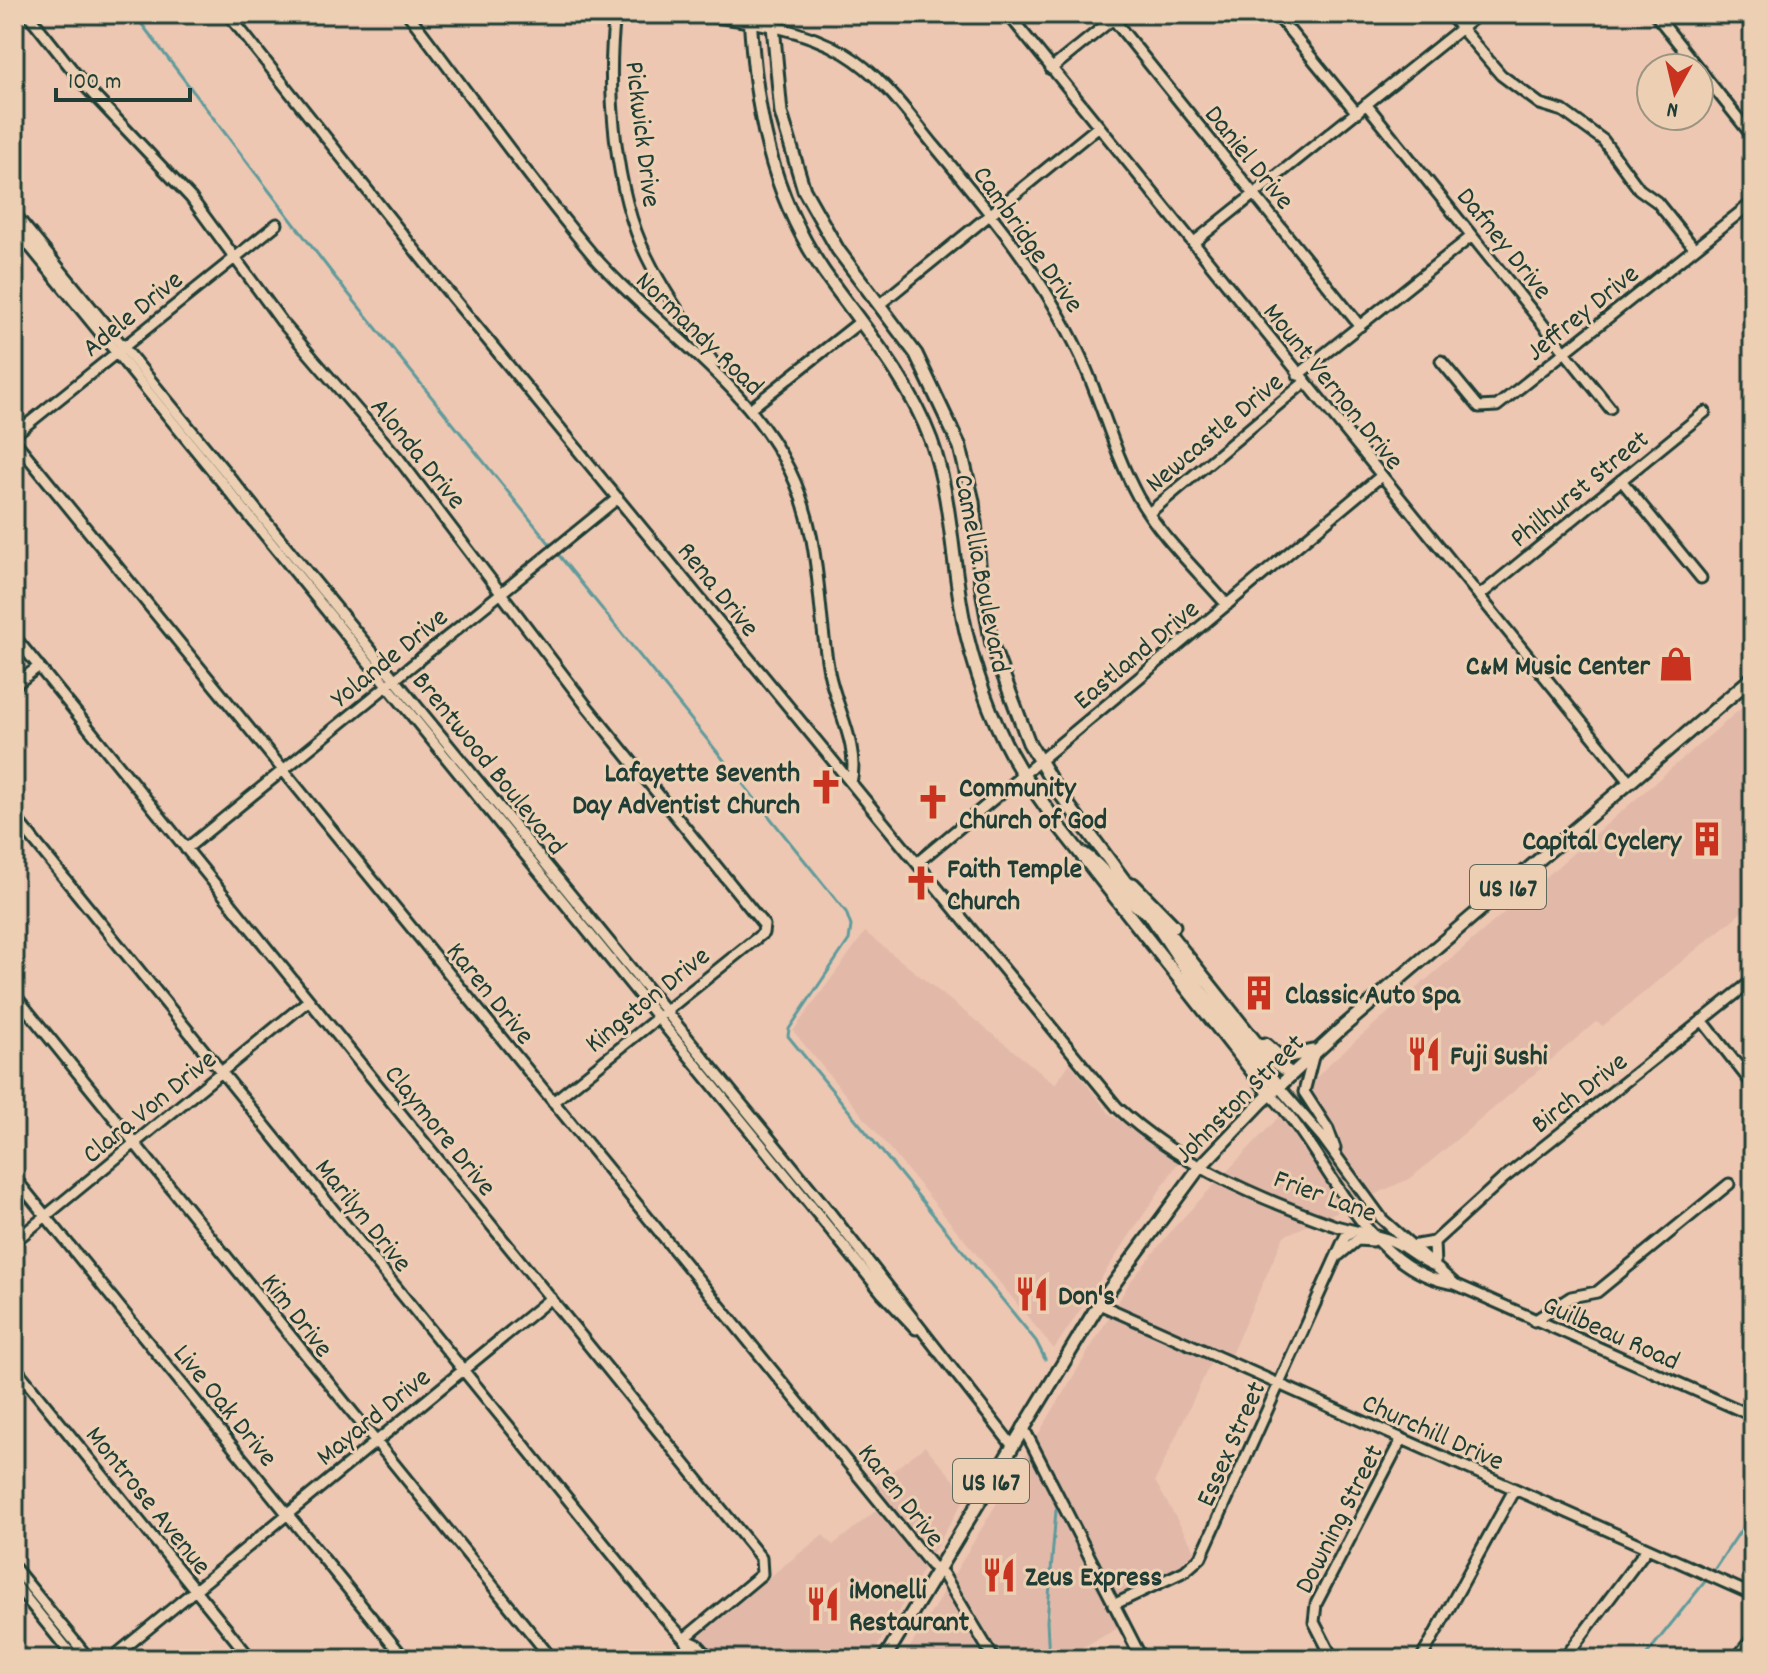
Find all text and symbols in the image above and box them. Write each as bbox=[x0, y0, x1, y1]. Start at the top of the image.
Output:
scale bar bbox=[56, 52, 190, 102]
north arrow bbox=[1635, 52, 1715, 132]
street label: Pickwick Drive bbox=[611, 59, 669, 210]
text: 100 m bbox=[68, 66, 121, 100]
text: N bbox=[1665, 92, 1680, 124]
street label: Daniel Drive bbox=[1192, 98, 1302, 220]
street label: Cambridge Drive bbox=[960, 159, 1092, 323]
street label: Dafney Drive bbox=[1444, 180, 1560, 310]
street label: Jeffrey Drive bbox=[1519, 257, 1650, 373]
street label: Adele Drive bbox=[75, 263, 193, 369]
street label: Normandy Road bbox=[624, 264, 771, 407]
street label: Mount Vernon Drive bbox=[1251, 296, 1411, 481]
street label: Newcastle Drive bbox=[1138, 365, 1294, 505]
street label: Alonda Drive bbox=[358, 390, 474, 520]
street label: Philhurst Street bbox=[1503, 422, 1659, 560]
street label: Camellia Boulevard bbox=[940, 471, 1018, 677]
street label: Rena Drive bbox=[665, 535, 767, 647]
street label: Eastland Drive bbox=[1066, 592, 1210, 722]
street label: Yolande Drive bbox=[324, 600, 459, 720]
shop icon: C&M Music Center bbox=[1657, 645, 1695, 683]
place label: C&M Music Center bbox=[1466, 649, 1651, 689]
street label: Brentwood Boulevard bbox=[400, 664, 574, 866]
place label: Lafayette Seventh Day Adventist Church bbox=[572, 756, 800, 828]
church icon: Lafayette Seventh Day Adventist Church bbox=[807, 768, 845, 806]
place label: Community Church of God bbox=[959, 771, 1107, 843]
church icon: Community Church of God bbox=[914, 783, 952, 821]
building icon: Capital Cyclery bbox=[1688, 820, 1726, 858]
place label: Capital Cyclery bbox=[1522, 824, 1683, 864]
place label: Faith Temple Church bbox=[947, 852, 1082, 924]
church icon: Faith Temple Church bbox=[902, 864, 940, 902]
road number: US 167 bbox=[1470, 865, 1546, 909]
street label: Karen Drive bbox=[434, 935, 542, 1055]
street label: Kingston Drive bbox=[578, 939, 720, 1065]
building icon: Classic Auto Spa bbox=[1240, 974, 1278, 1012]
place label: Classic Auto Spa bbox=[1285, 978, 1461, 1018]
street label: Johnston Street bbox=[1167, 1026, 1316, 1175]
restaurant icon: Fuji Sushi bbox=[1405, 1035, 1443, 1073]
place label: Fuji Sushi bbox=[1450, 1039, 1548, 1079]
street label: Clara Von Drive bbox=[75, 1042, 227, 1176]
street label: Birch Drive bbox=[1524, 1044, 1638, 1146]
street label: Claymore Drive bbox=[372, 1057, 504, 1207]
street label: Marilyn Drive bbox=[303, 1152, 420, 1283]
street label: Frier Lane bbox=[1267, 1162, 1381, 1236]
street label: Kim Drive bbox=[249, 1266, 341, 1368]
restaurant icon: Don's bbox=[1013, 1275, 1051, 1313]
place label: Don's bbox=[1058, 1279, 1115, 1319]
street label: Guilbeau Road bbox=[1535, 1288, 1685, 1384]
street label: Live Oak Drive bbox=[161, 1337, 285, 1477]
street label: Mayard Drive bbox=[309, 1360, 441, 1478]
street label: Essex Street bbox=[1188, 1376, 1279, 1514]
street label: Churchill Drive bbox=[1354, 1385, 1510, 1484]
street label: Montrose Avenue bbox=[73, 1419, 219, 1586]
street label: Karen Drive bbox=[846, 1437, 952, 1557]
street label: Downing Street bbox=[1287, 1439, 1396, 1602]
road number: US 167 bbox=[953, 1459, 1029, 1503]
restaurant icon: Zeus Express bbox=[980, 1556, 1018, 1594]
place label: Zeus Express bbox=[1025, 1560, 1162, 1600]
place label: iMonelli Restaurant bbox=[849, 1573, 970, 1645]
restaurant icon: iMonelli Restaurant bbox=[804, 1585, 842, 1623]

